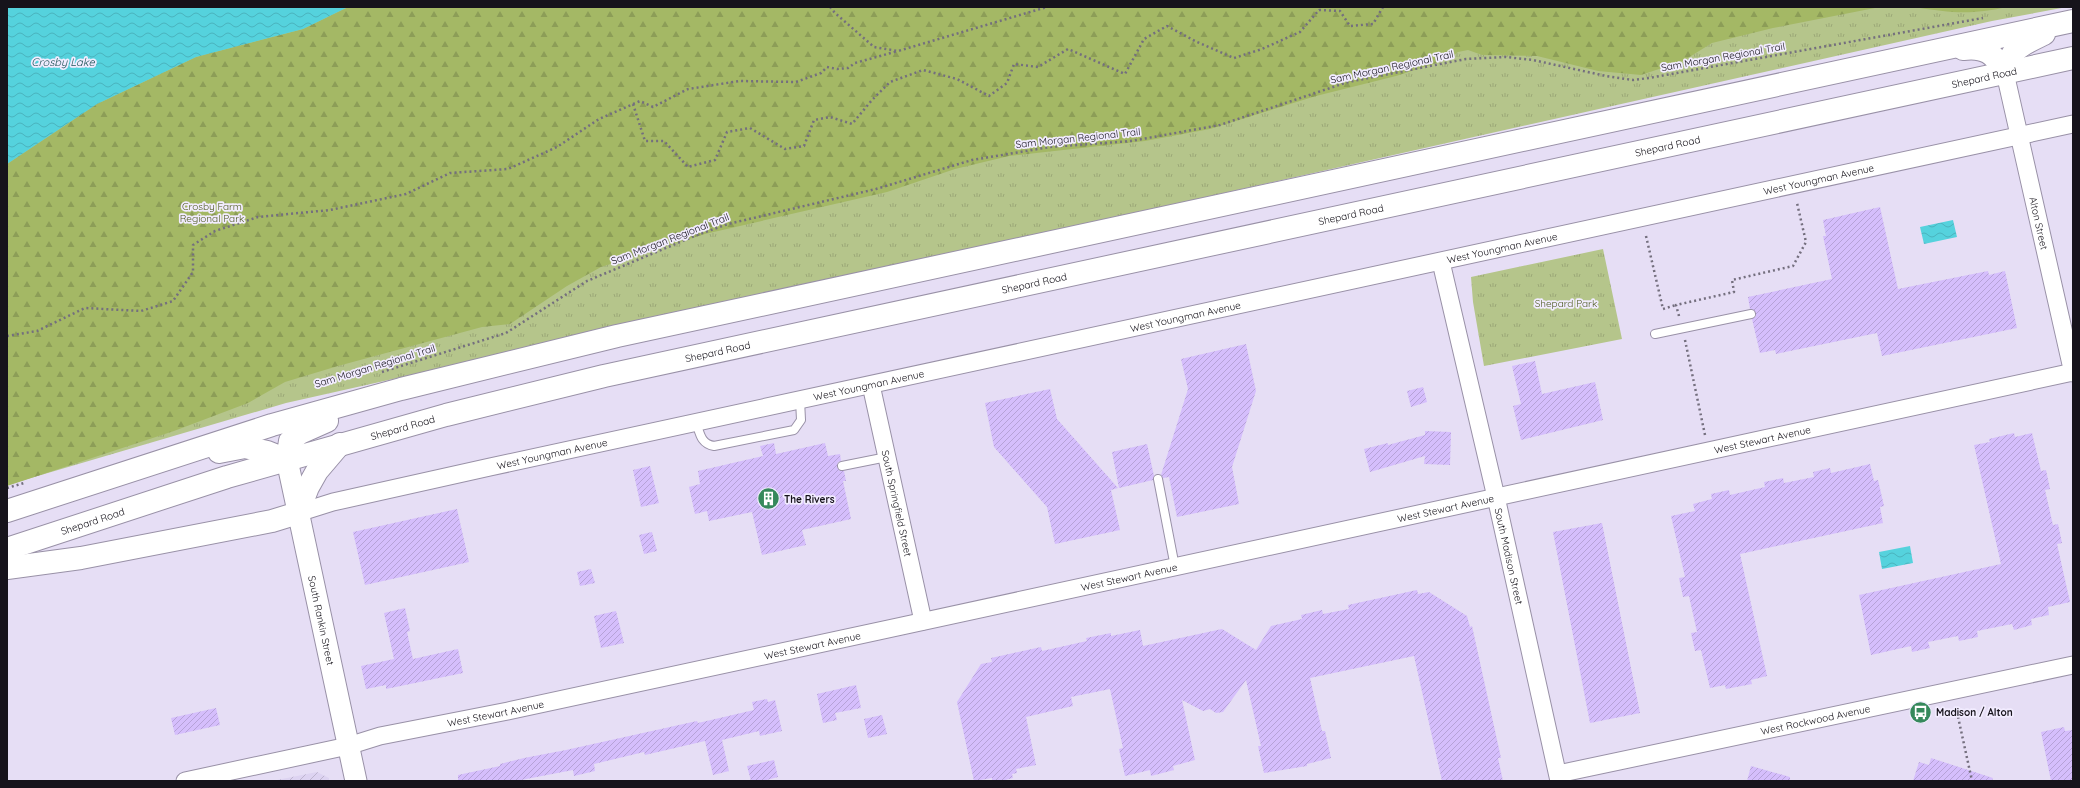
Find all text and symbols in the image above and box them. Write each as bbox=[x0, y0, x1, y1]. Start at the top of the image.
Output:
street label: Sam Morgan Regional Trail bbox=[1660, 40, 1786, 74]
street label: Sam Morgan Regional Trail bbox=[1329, 48, 1455, 86]
water label: Crosby Lake bbox=[31, 55, 95, 69]
street label: Shepard Road bbox=[1950, 64, 2018, 91]
street label: Sam Morgan Regional Trail bbox=[1015, 125, 1141, 151]
street label: Shepard Road bbox=[1634, 132, 1701, 159]
street label: West Youngman Avenue bbox=[1762, 161, 1876, 197]
street label: Alton Street bbox=[2027, 195, 2051, 252]
park label: Crosby Farm Regional Park bbox=[180, 200, 244, 225]
street label: Shepard Road bbox=[1317, 201, 1385, 228]
street label: Sam Morgan Regional Trail bbox=[609, 210, 731, 268]
street label: West Youngman Avenue bbox=[1445, 229, 1559, 266]
street label: Shepard Road bbox=[1000, 269, 1068, 296]
park label: Shepard Park bbox=[1535, 297, 1597, 310]
street label: West Youngman Avenue bbox=[1129, 298, 1242, 335]
street label: Shepard Road bbox=[684, 338, 751, 365]
street label: Sam Morgan Regional Trail bbox=[313, 341, 437, 391]
street label: West Youngman Avenue bbox=[812, 367, 926, 403]
street label: Shepard Road bbox=[369, 412, 436, 443]
street label: West Stewart Avenue bbox=[1713, 423, 1812, 456]
street label: West Youngman Avenue bbox=[495, 435, 609, 472]
street label: South Springfield Street bbox=[879, 449, 915, 558]
building icon: The Rivers bbox=[756, 486, 782, 512]
street label: West Stewart Avenue bbox=[1396, 491, 1495, 525]
place label: The Rivers bbox=[784, 493, 835, 506]
street label: Shepard Road bbox=[59, 505, 126, 538]
street label: South Madison Street bbox=[1492, 507, 1526, 606]
street label: West Stewart Avenue bbox=[1079, 560, 1179, 594]
street label: South Rankin Street bbox=[306, 574, 338, 667]
street label: West Stewart Avenue bbox=[763, 629, 862, 662]
street label: West Stewart Avenue bbox=[446, 697, 545, 729]
bus stop icon: Madison / Alton bbox=[1908, 699, 1934, 725]
street label: West Rockwood Avenue bbox=[1759, 702, 1872, 737]
place label: Madison / Alton bbox=[1936, 706, 2013, 719]

